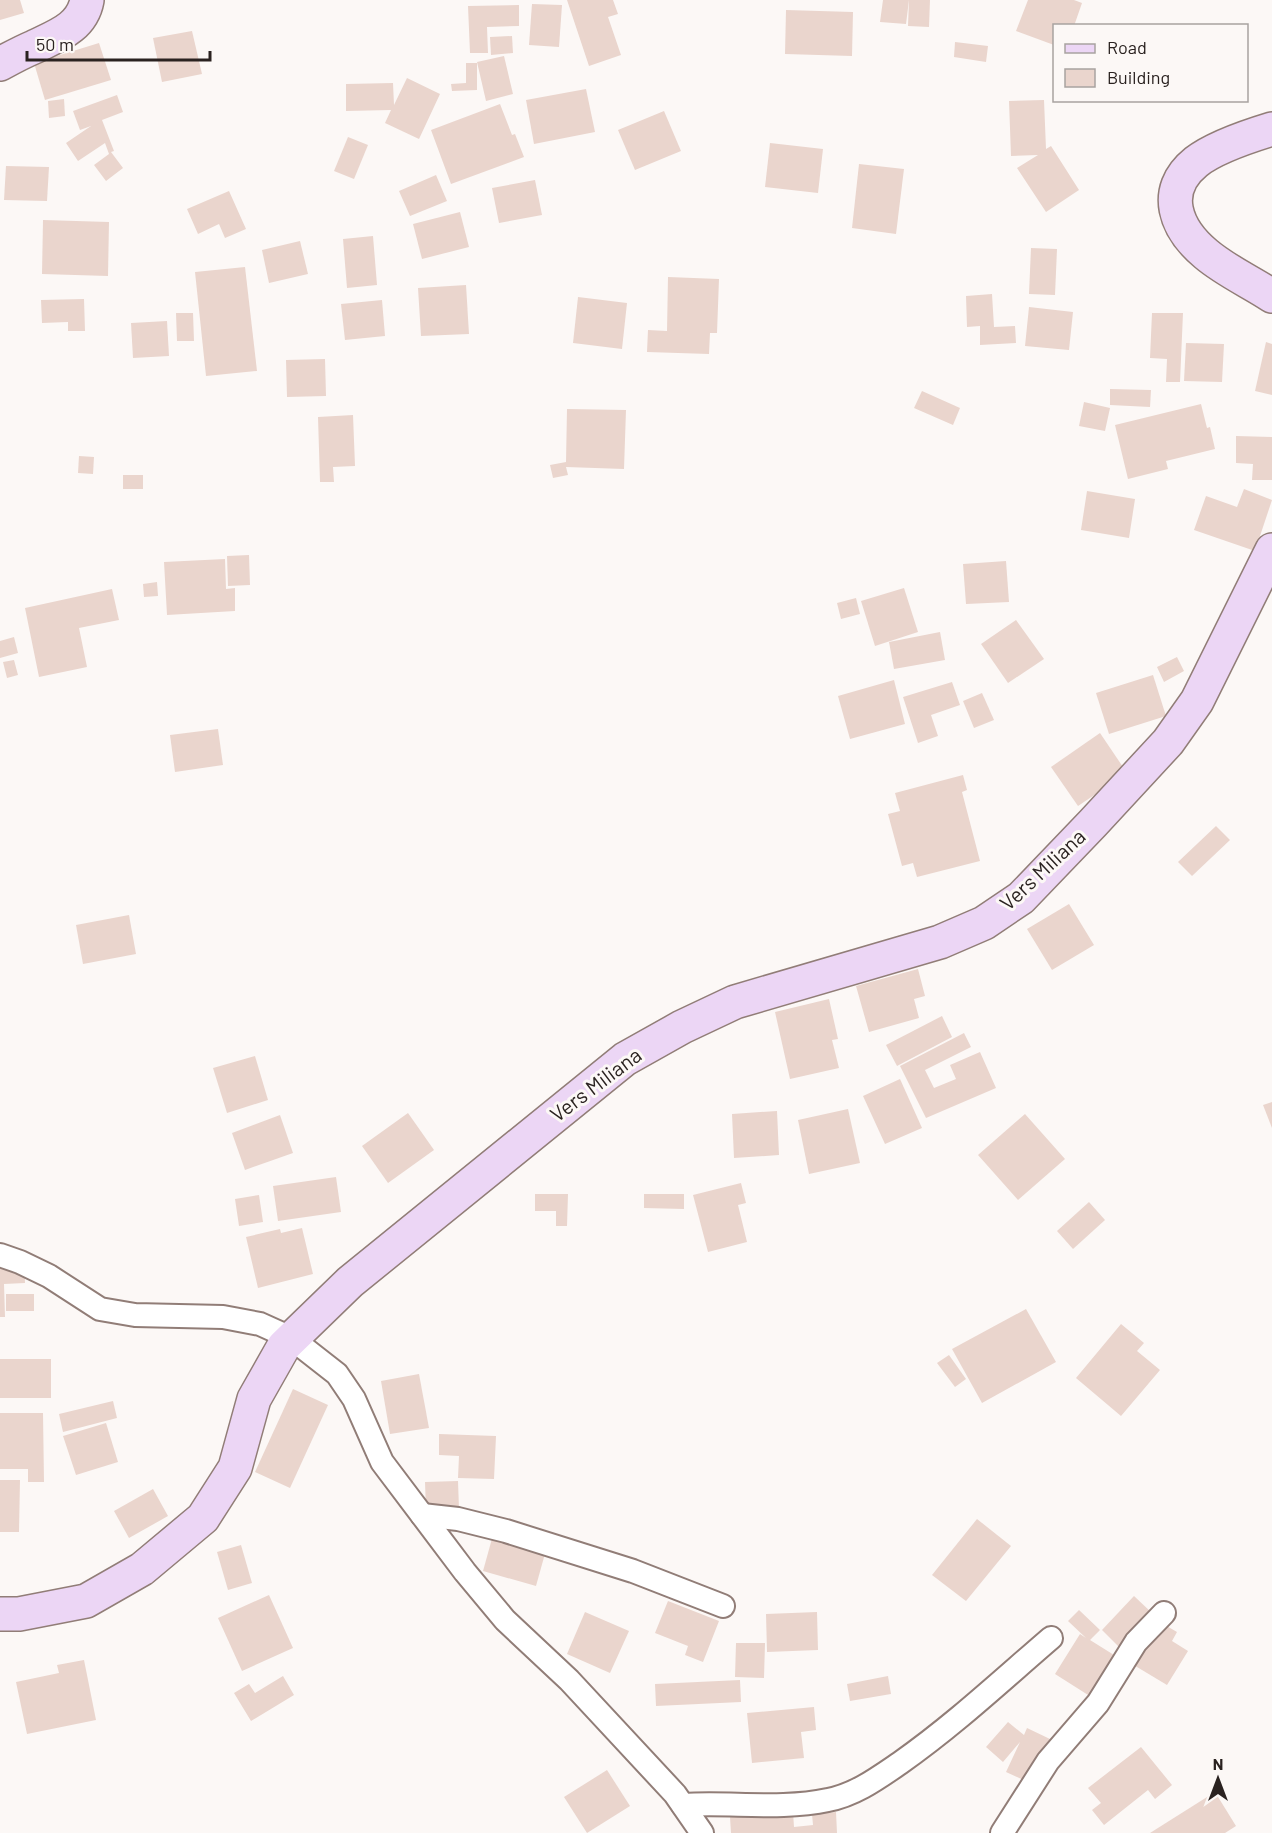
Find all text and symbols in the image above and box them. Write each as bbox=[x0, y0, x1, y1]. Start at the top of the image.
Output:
scale bar bbox=[27, 24, 210, 62]
legend bbox=[1053, 24, 1248, 102]
text: 50 m bbox=[36, 33, 74, 55]
text: Road bbox=[1107, 36, 1147, 58]
text: Building bbox=[1107, 66, 1170, 88]
street label: Vers Miliana bbox=[994, 823, 1090, 915]
street label: Vers Miliana bbox=[545, 1041, 646, 1126]
north arrow bbox=[1188, 1749, 1248, 1809]
text: N bbox=[1213, 1754, 1223, 1773]

